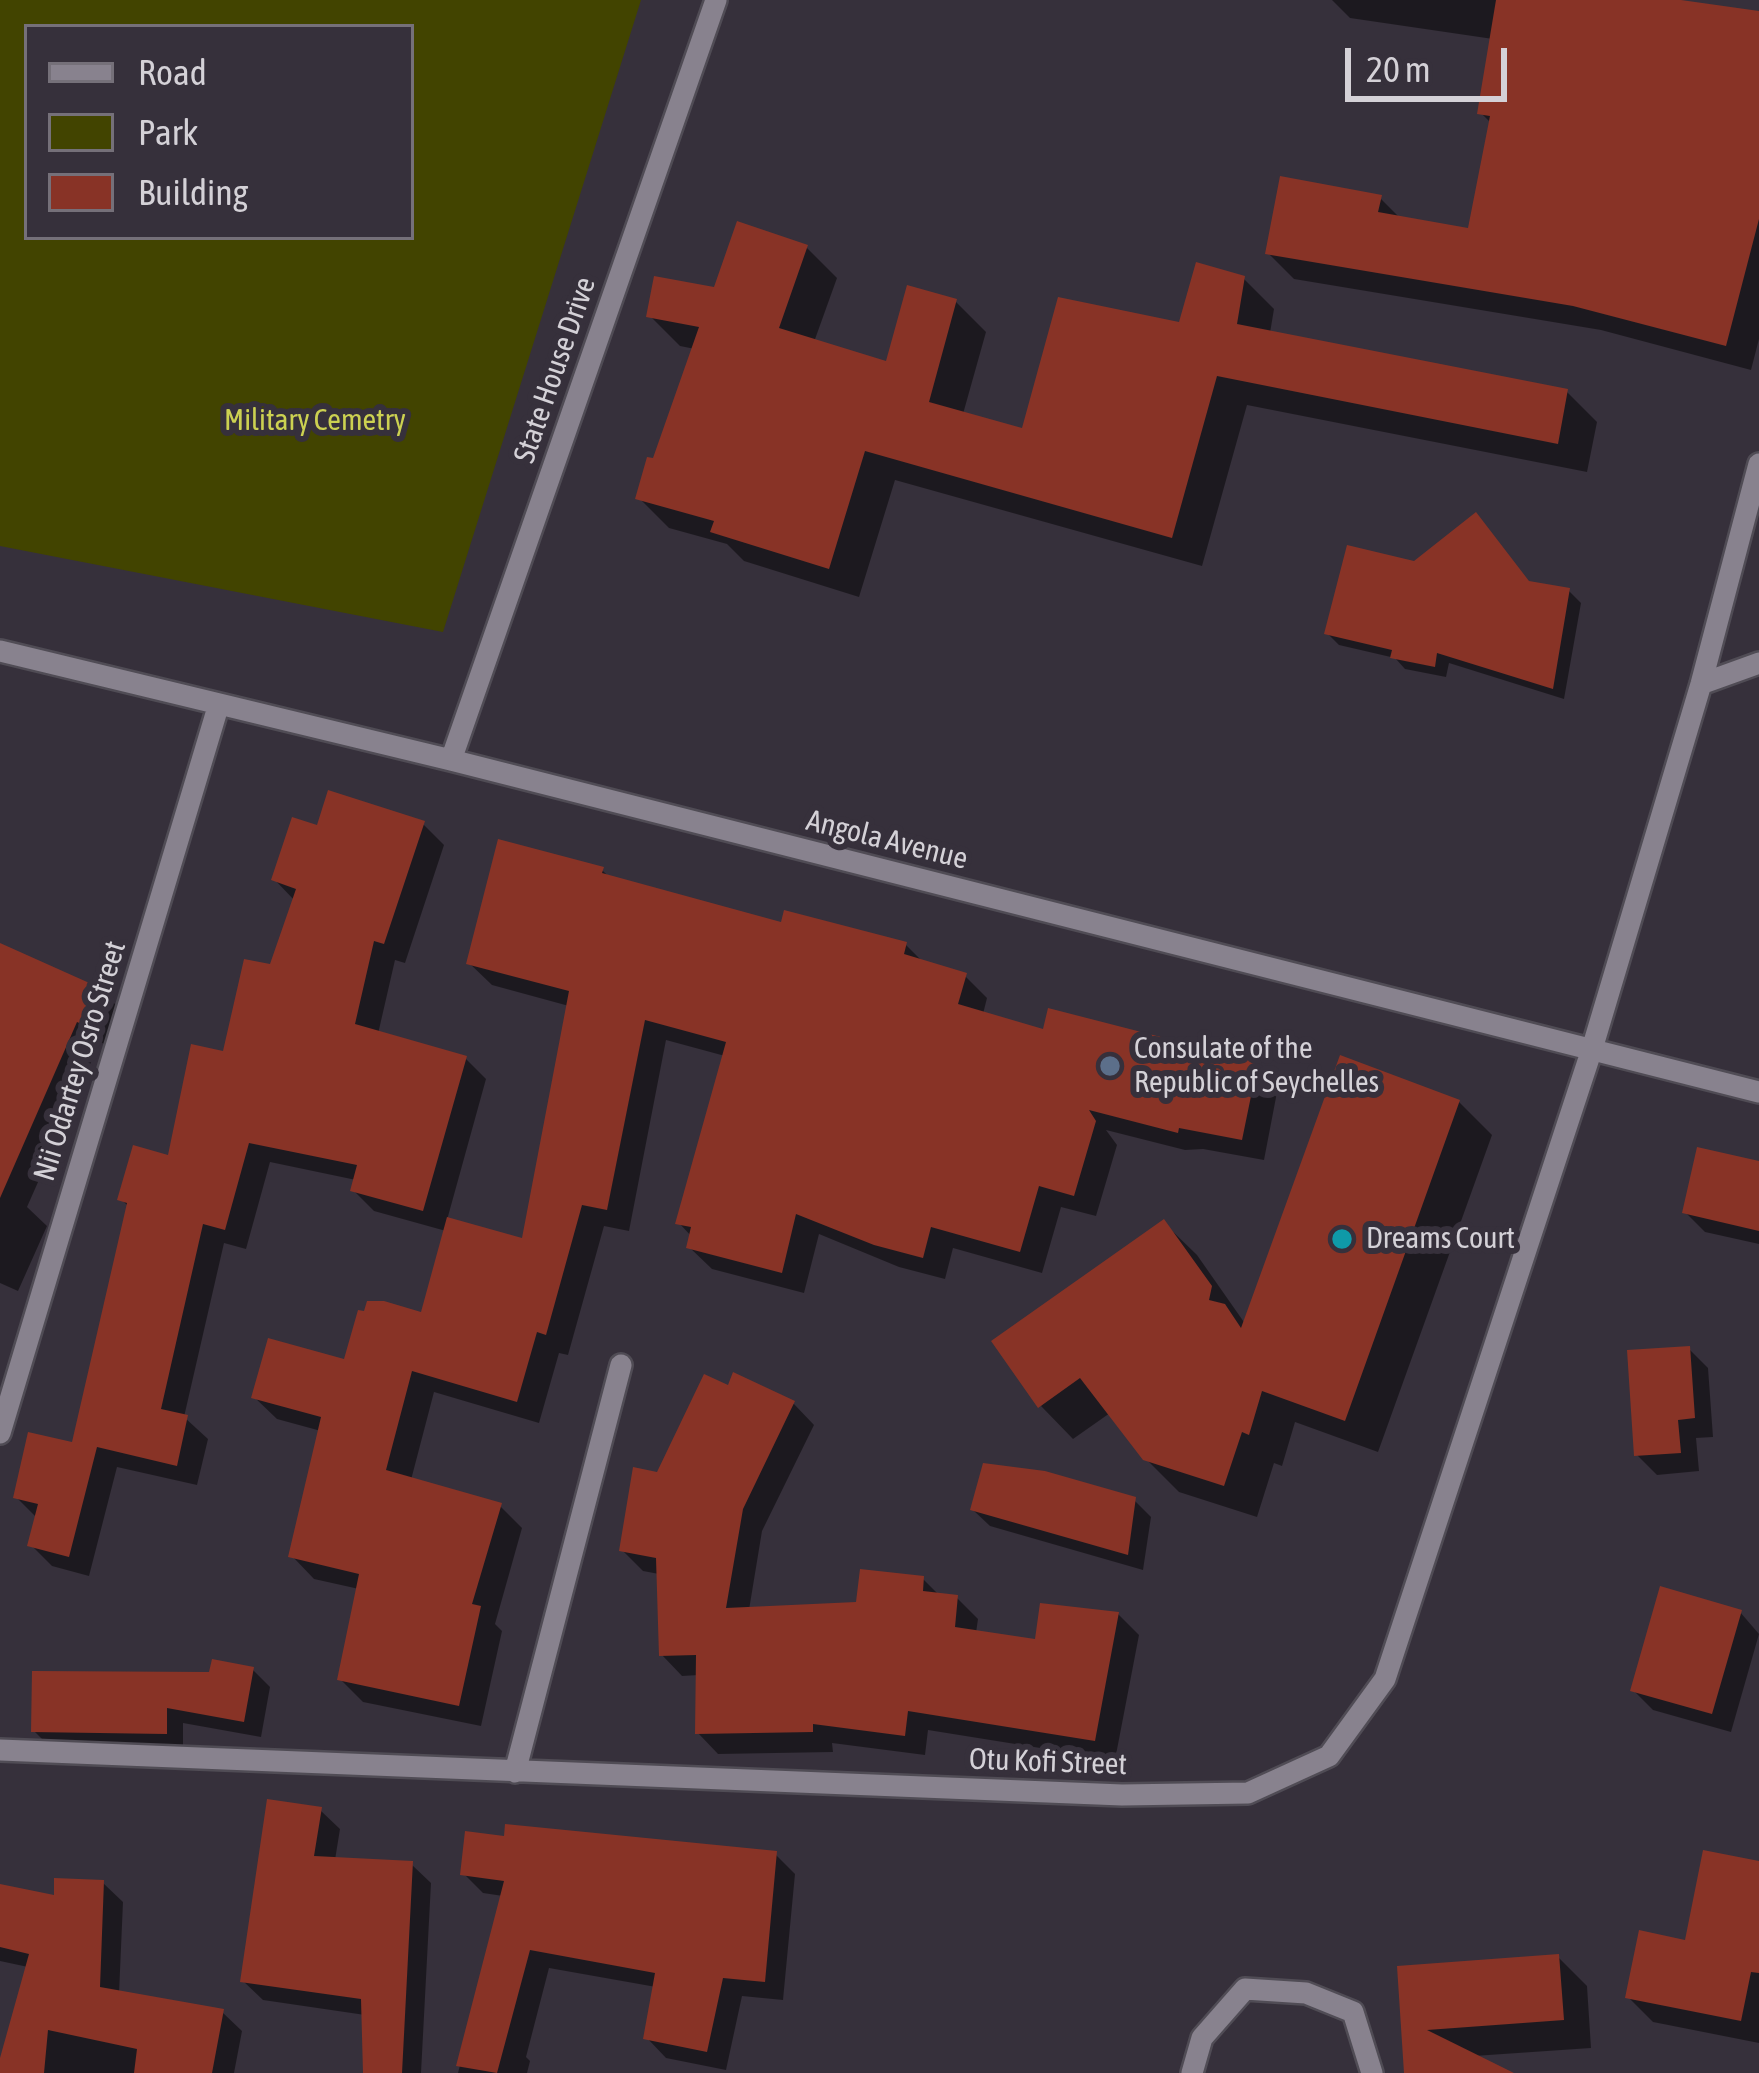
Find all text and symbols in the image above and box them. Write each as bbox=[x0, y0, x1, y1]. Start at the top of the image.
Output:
legend bbox=[24, 24, 414, 240]
scale bar bbox=[1351, 24, 1513, 98]
text: 20 m bbox=[1366, 48, 1431, 90]
text: Road bbox=[138, 51, 207, 93]
text: Park bbox=[138, 111, 198, 153]
text: Building bbox=[138, 171, 248, 213]
street label: State House Drive bbox=[506, 273, 604, 467]
park label: Military Cemetry bbox=[224, 403, 406, 439]
street label: Angola Avenue bbox=[803, 803, 971, 877]
street label: Nii Odartey Osro Street bbox=[26, 937, 134, 1185]
place label: Consulate of the Republic of Seychelles bbox=[1134, 1031, 1379, 1102]
marker: Consulate of the Republic of Seychelles bbox=[1097, 1053, 1123, 1079]
place label: Dreams Court bbox=[1366, 1221, 1515, 1257]
marker: Dreams Court bbox=[1329, 1226, 1355, 1252]
street label: Otu Kofi Street bbox=[968, 1741, 1128, 1783]

